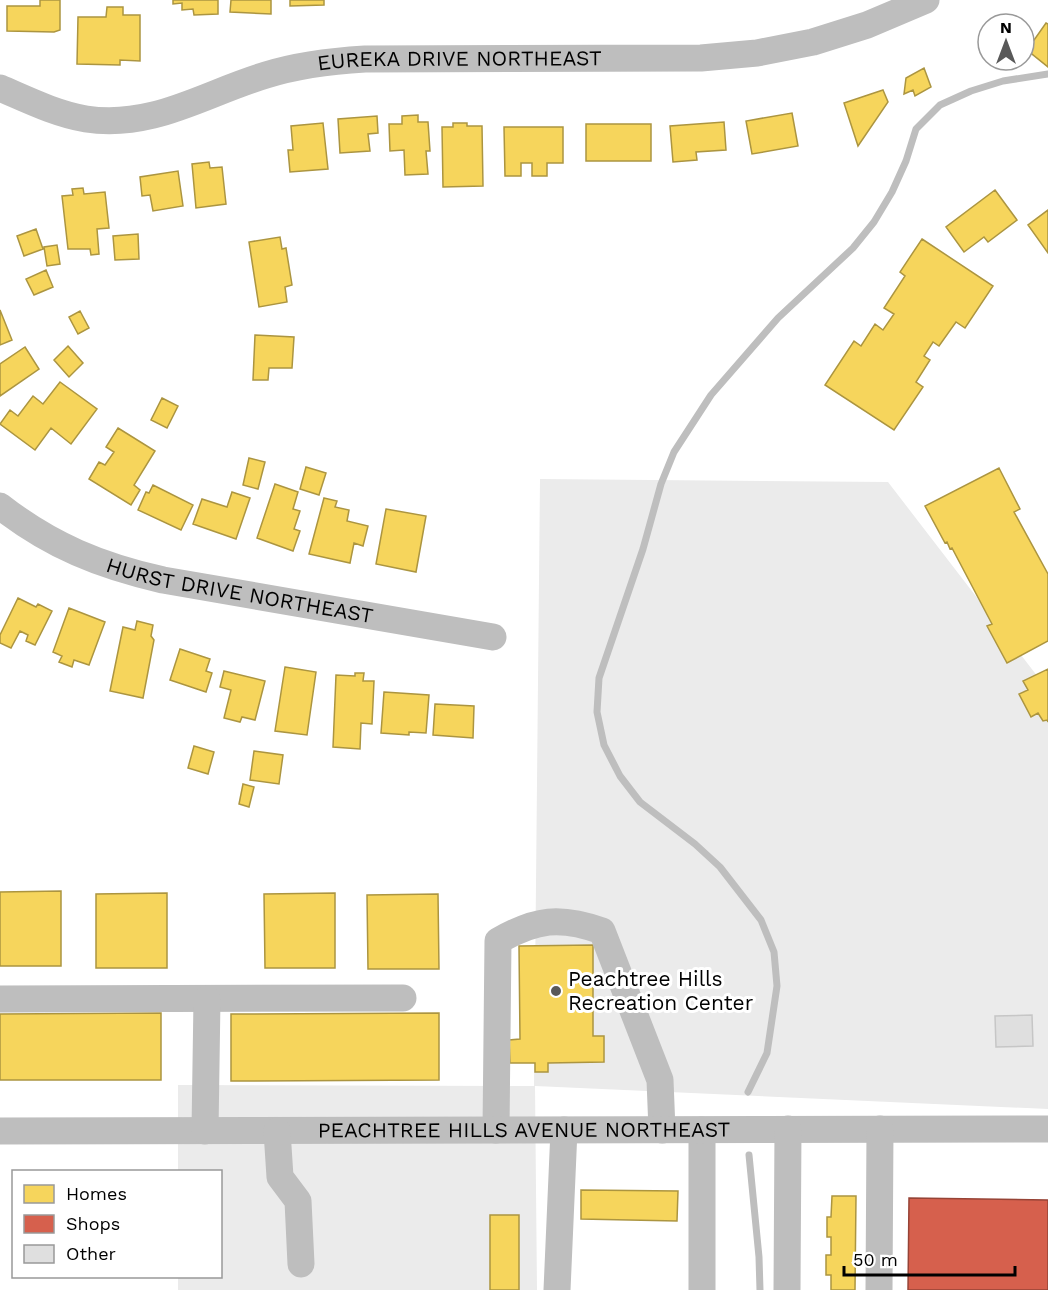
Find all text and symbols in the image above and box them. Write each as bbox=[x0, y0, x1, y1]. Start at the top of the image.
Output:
north arrow bbox=[976, 12, 1036, 72]
text: N bbox=[1000, 18, 1012, 37]
street label: EUREKA DRIVE NORTHEAST bbox=[316, 45, 602, 76]
street label: HURST DRIVE NORTHEAST bbox=[103, 552, 375, 628]
place label: Peachtree Hills Recreation Center bbox=[568, 966, 754, 1015]
marker: Peachtree Hills Recreation Center bbox=[549, 984, 563, 998]
street label: PEACHTREE HILLS AVENUE NORTHEAST bbox=[318, 1117, 731, 1142]
legend bbox=[12, 1170, 222, 1278]
text: Homes bbox=[66, 1183, 127, 1204]
text: Shops bbox=[66, 1213, 120, 1234]
scale bar bbox=[844, 1239, 1015, 1277]
text: Other bbox=[66, 1243, 116, 1264]
text: 50 m bbox=[853, 1249, 898, 1270]

